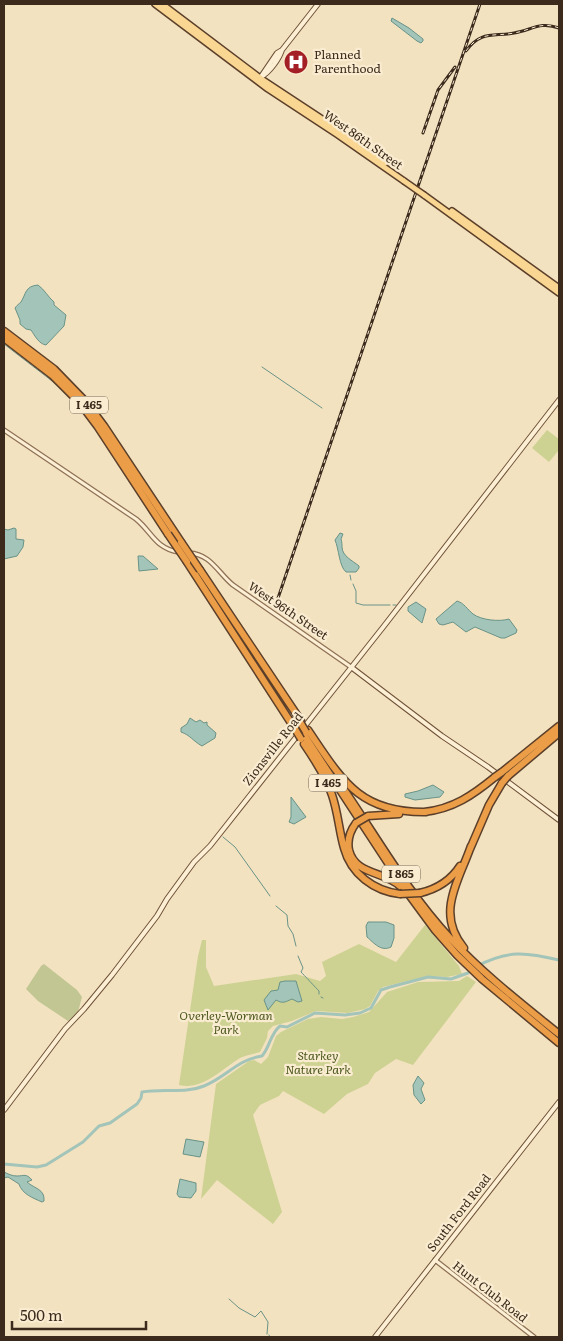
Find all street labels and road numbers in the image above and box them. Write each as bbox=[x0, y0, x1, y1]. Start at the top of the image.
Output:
street label: West 86th Street bbox=[320, 105, 407, 173]
road number: I 465 bbox=[70, 396, 108, 414]
street label: West 96th Street bbox=[245, 577, 332, 644]
street label: Zionsville Road bbox=[238, 707, 307, 789]
road number: I 465 bbox=[309, 774, 347, 791]
road number: I 865 bbox=[382, 866, 420, 882]
street label: South Ford Road bbox=[422, 1169, 495, 1255]
street label: Hunt Club Road bbox=[449, 1256, 532, 1327]

